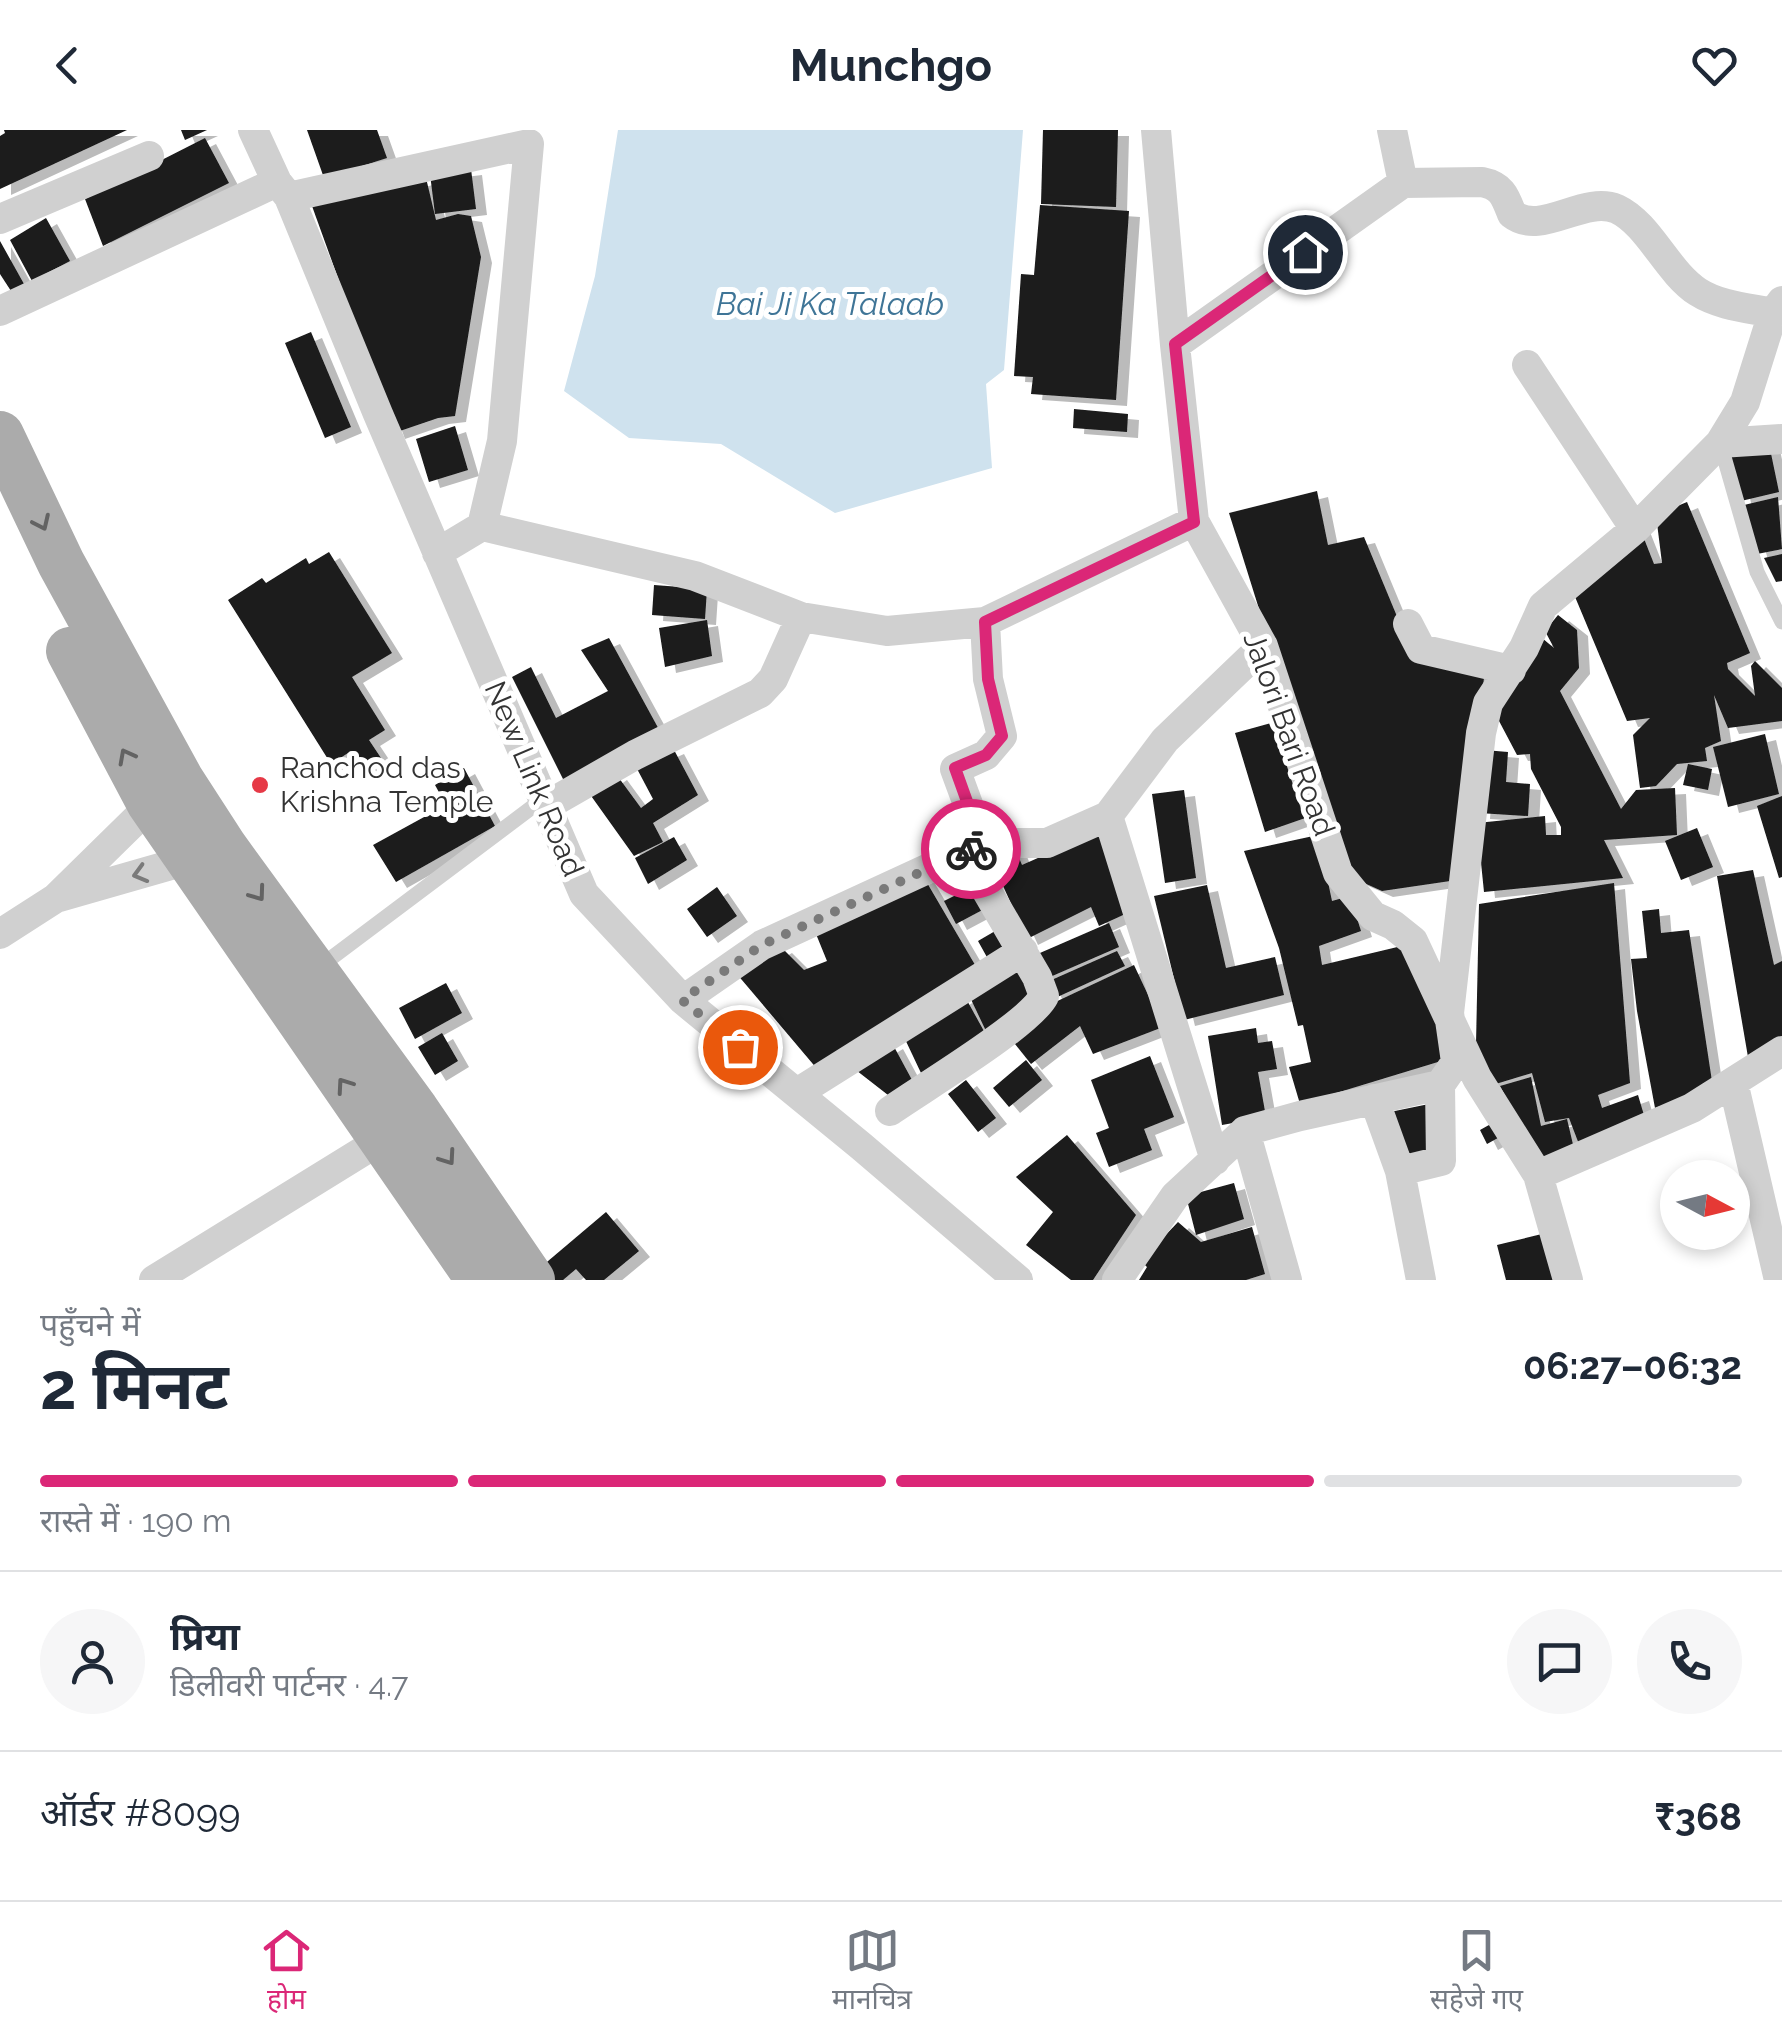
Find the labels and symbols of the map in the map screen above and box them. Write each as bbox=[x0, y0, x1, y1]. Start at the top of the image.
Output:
pin bbox=[1263, 210, 1348, 295]
water label: Bai Ji Ka Talaab bbox=[716, 285, 944, 322]
one-way arrow bbox=[29, 513, 49, 531]
street label: Jalori Bari Road bbox=[1236, 627, 1343, 840]
street label: New Link Road bbox=[478, 676, 591, 882]
one-way arrow bbox=[119, 748, 138, 767]
place label: Ranchod das Krishna Temple bbox=[280, 750, 493, 819]
marker: Ranchod das Krishna Temple bbox=[249, 774, 271, 796]
courier bbox=[921, 799, 1021, 899]
one-way arrow bbox=[132, 862, 149, 883]
one-way arrow bbox=[246, 883, 263, 901]
pin bbox=[698, 1005, 783, 1090]
one-way arrow bbox=[338, 1078, 356, 1097]
one-way arrow bbox=[436, 1146, 454, 1165]
north arrow bbox=[1660, 1160, 1750, 1250]

